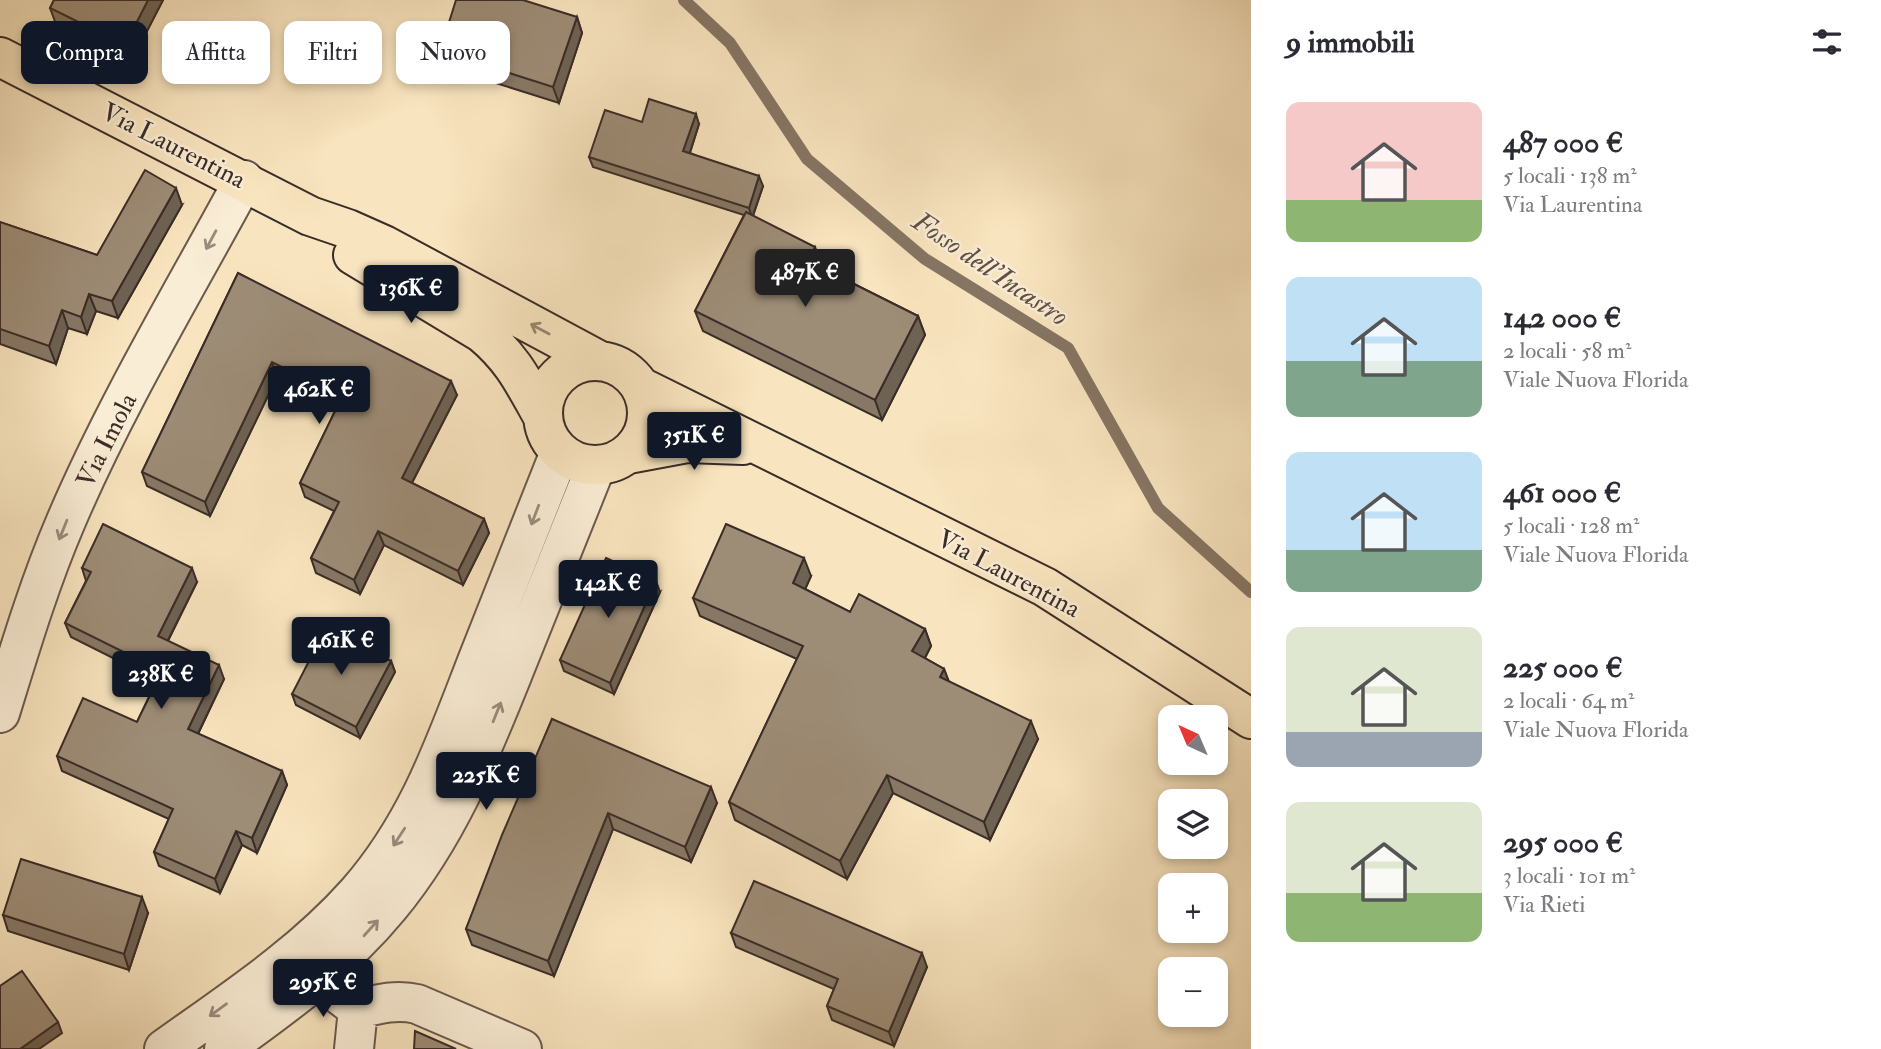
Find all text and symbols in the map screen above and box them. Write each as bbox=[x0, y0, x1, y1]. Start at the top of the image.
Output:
chip: Compra bbox=[21, 21, 148, 84]
chip: Affitta bbox=[162, 21, 270, 84]
chip: Filtri bbox=[284, 21, 382, 84]
chip: Nuovo bbox=[396, 21, 510, 84]
icon: filters bbox=[1808, 23, 1846, 61]
text: 9 immobili bbox=[1286, 24, 1415, 61]
street label: Via Laurentina bbox=[96, 96, 251, 196]
text: 487 000 € bbox=[1503, 124, 1623, 161]
icon: home bbox=[1342, 130, 1426, 214]
text: 5 locali · 138 m² bbox=[1503, 161, 1637, 190]
text: Via Laurentina bbox=[1503, 190, 1642, 219]
water label: Fosso dell'Incastro bbox=[904, 203, 1075, 334]
one-way arrow bbox=[204, 230, 218, 250]
pin: 487K € bbox=[748, 250, 862, 309]
text: 487K € bbox=[771, 257, 839, 286]
pin: 136K € bbox=[354, 266, 468, 325]
text: 136K € bbox=[379, 273, 443, 302]
text: 142 000 € bbox=[1503, 299, 1621, 336]
icon: home bbox=[1342, 305, 1426, 389]
one-way arrow bbox=[530, 321, 550, 335]
text: 2 locali · 58 m² bbox=[1503, 336, 1631, 365]
text: Viale Nuova Florida bbox=[1503, 365, 1689, 394]
pin: 462K € bbox=[262, 366, 376, 426]
text: 462K € bbox=[284, 374, 354, 403]
street label: Via Imola bbox=[70, 388, 144, 493]
pin: 351K € bbox=[637, 412, 751, 472]
text: 351K € bbox=[663, 420, 725, 449]
text: 461 000 € bbox=[1503, 474, 1621, 511]
icon: home bbox=[1342, 480, 1426, 564]
one-way arrow bbox=[527, 504, 540, 526]
text: 5 locali · 128 m² bbox=[1503, 511, 1640, 540]
one-way arrow bbox=[55, 519, 68, 540]
street label: Via Laurentina bbox=[931, 523, 1086, 625]
text: Viale Nuova Florida bbox=[1503, 540, 1689, 569]
pin: 142K € bbox=[551, 560, 665, 620]
text: 142K € bbox=[575, 568, 641, 597]
pin: 461K € bbox=[284, 618, 398, 677]
text: 461K € bbox=[308, 625, 374, 654]
text: 225 000 € bbox=[1503, 649, 1623, 686]
pin: 238K € bbox=[104, 652, 218, 711]
icon: home bbox=[1342, 655, 1426, 739]
text: 238K € bbox=[128, 659, 194, 688]
text: 2 locali · 64 m² bbox=[1503, 686, 1634, 715]
one-way arrow bbox=[492, 702, 505, 723]
north arrow bbox=[1158, 705, 1228, 775]
map controls bbox=[1158, 705, 1228, 1027]
text: Viale Nuova Florida bbox=[1503, 715, 1689, 744]
pin: 225K € bbox=[429, 752, 543, 812]
text: 225K € bbox=[452, 760, 520, 789]
button: layers bbox=[1158, 789, 1228, 859]
text: 295 000 € bbox=[1503, 824, 1623, 861]
one-way arrow bbox=[392, 827, 406, 847]
icon: home bbox=[1342, 830, 1426, 914]
text: 3 locali · 101 m² bbox=[1503, 861, 1636, 890]
button: + bbox=[1158, 873, 1228, 943]
text: Via Rieti bbox=[1503, 890, 1585, 919]
one-way arrow bbox=[362, 920, 379, 937]
button: − bbox=[1158, 957, 1228, 1027]
pin: 295K € bbox=[266, 960, 380, 1019]
text: 295K € bbox=[289, 967, 357, 996]
one-way arrow bbox=[209, 1003, 228, 1017]

